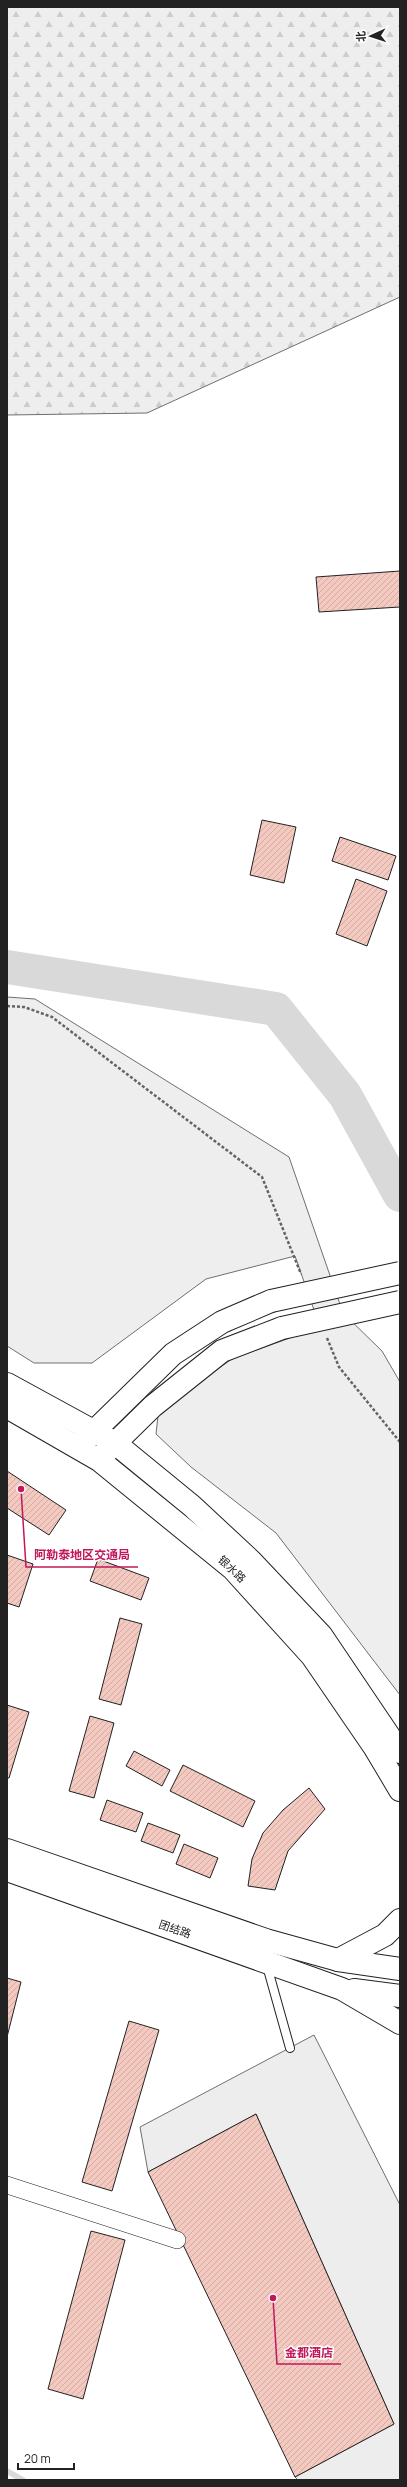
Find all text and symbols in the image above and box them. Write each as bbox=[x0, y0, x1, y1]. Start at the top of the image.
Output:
north arrow bbox=[351, 16, 391, 56]
text: 北 bbox=[353, 31, 368, 42]
callout: 阿勒泰地区交通局 bbox=[26, 1543, 138, 1567]
text: 阿勒泰地区交通局 bbox=[34, 1546, 130, 1563]
street label: 银水路 bbox=[215, 1552, 249, 1585]
street label: 团结路 bbox=[157, 1916, 193, 1941]
callout: 金都酒店 bbox=[277, 2340, 341, 2364]
text: 金都酒店 bbox=[285, 2344, 333, 2361]
scale bar bbox=[18, 2445, 74, 2471]
text: 20 m bbox=[24, 2450, 51, 2467]

